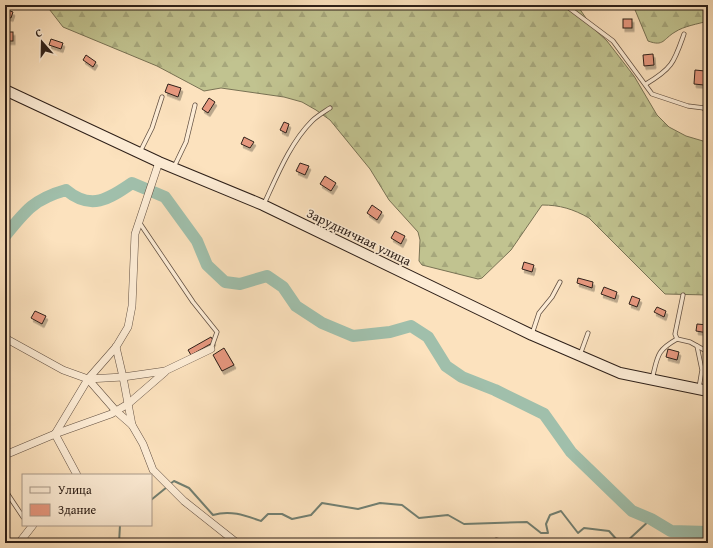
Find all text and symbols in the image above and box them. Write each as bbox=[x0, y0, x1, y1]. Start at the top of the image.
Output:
north arrow bbox=[22, 22, 62, 62]
text: С bbox=[33, 24, 44, 41]
street label: Зарудничная улица bbox=[304, 203, 415, 271]
legend bbox=[22, 474, 152, 526]
text: Улица bbox=[58, 481, 92, 498]
text: Здание bbox=[58, 501, 97, 518]

